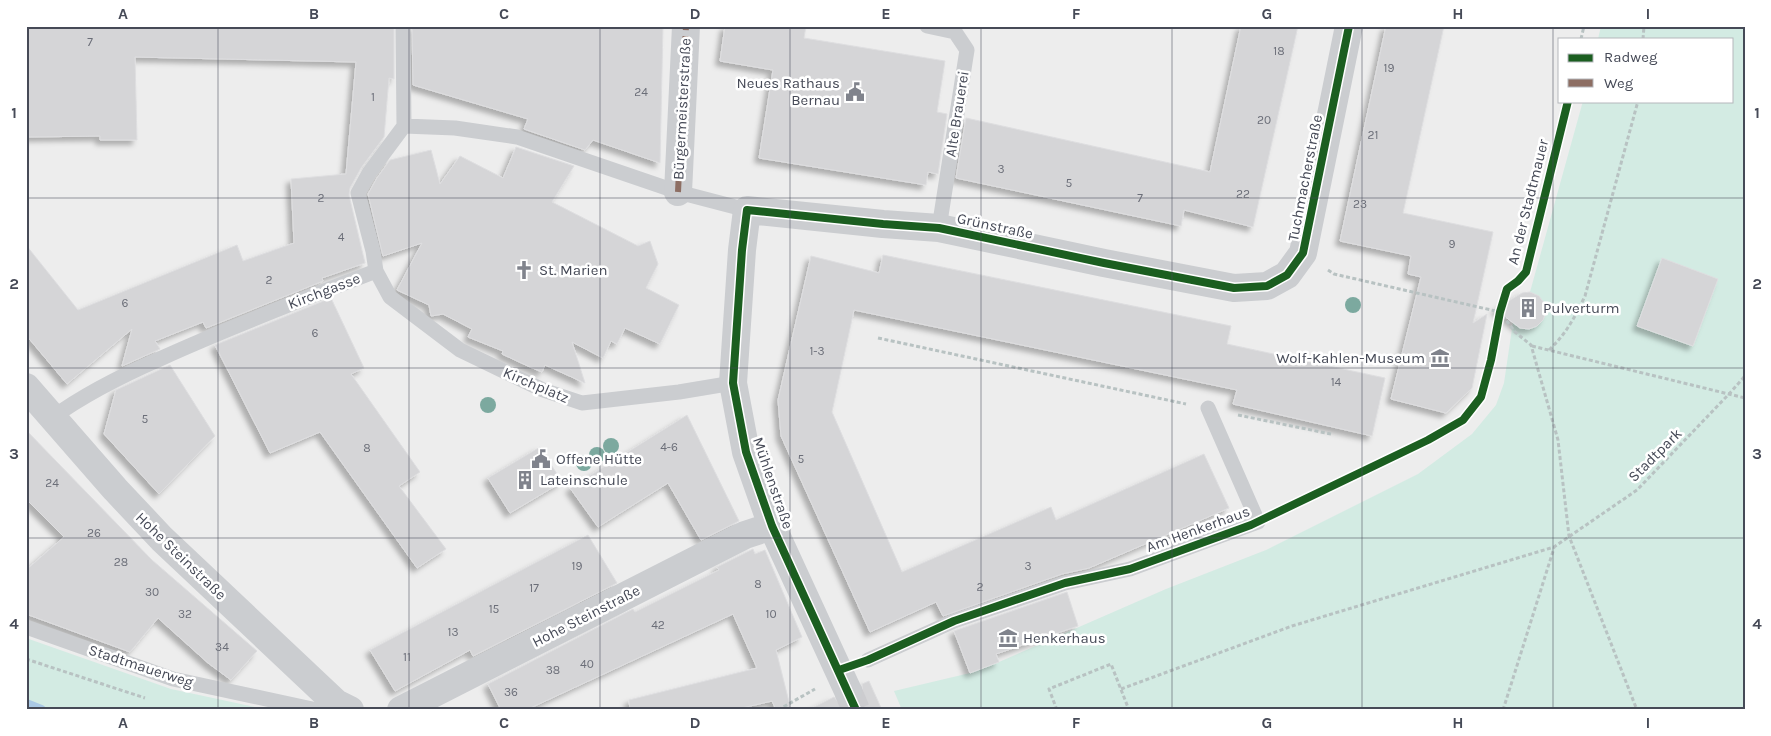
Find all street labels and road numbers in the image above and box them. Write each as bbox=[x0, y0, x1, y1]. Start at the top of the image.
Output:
street label: Bürgermeisterstraße bbox=[669, 38, 695, 180]
street label: Alte Brauerei bbox=[941, 70, 973, 158]
street label: Tuchmacherstraße bbox=[1284, 113, 1326, 243]
street label: An der Stadtmauer bbox=[1504, 137, 1552, 267]
street label: Grünstraße bbox=[955, 209, 1035, 243]
street label: Kirchgasse bbox=[285, 269, 363, 313]
street label: Kirchplatz bbox=[500, 363, 572, 407]
street label: Stadtpark bbox=[1624, 424, 1686, 486]
street label: Mühlenstraße bbox=[749, 435, 797, 531]
street label: Am Henkerhaus bbox=[1144, 502, 1252, 556]
street label: Hohe Steinstraße bbox=[132, 508, 230, 604]
street label: Hohe Steinstraße bbox=[529, 581, 643, 651]
street label: Stadtmauerweg bbox=[86, 641, 196, 692]

